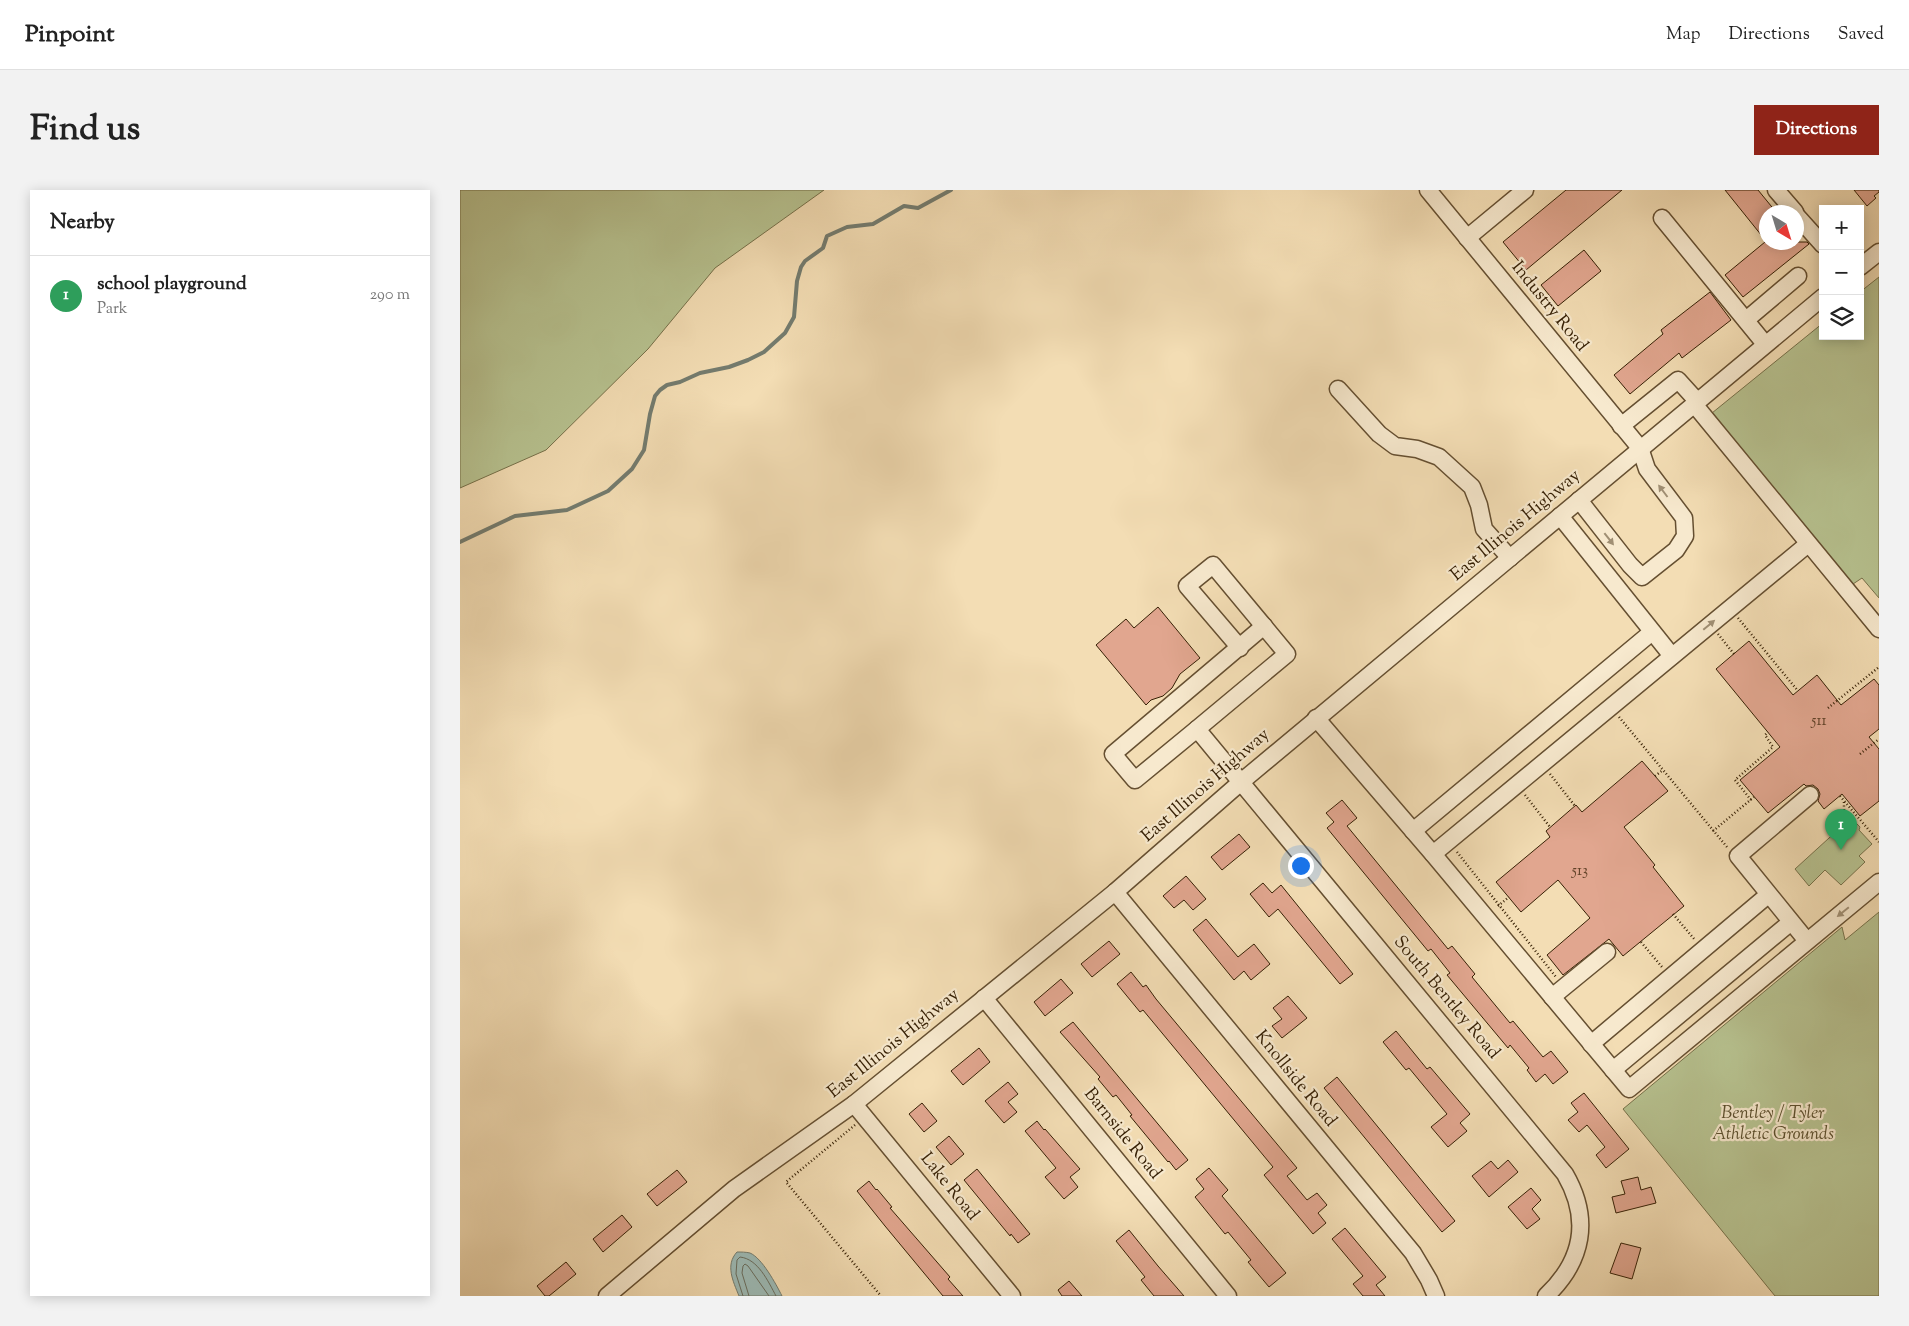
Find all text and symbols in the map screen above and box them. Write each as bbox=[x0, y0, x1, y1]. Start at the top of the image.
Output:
text: Pinpoint bbox=[25, 18, 114, 52]
text: Map bbox=[1666, 22, 1701, 48]
text: Directions bbox=[1729, 22, 1810, 48]
text: Saved bbox=[1838, 22, 1884, 48]
text: Find us bbox=[30, 105, 140, 156]
button: Directions bbox=[1754, 105, 1879, 155]
north arrow bbox=[1759, 205, 1804, 250]
map controls bbox=[1819, 205, 1864, 340]
button: + bbox=[1819, 205, 1864, 250]
text: Nearby bbox=[50, 208, 115, 238]
button: − bbox=[1819, 250, 1864, 295]
street label: Industry Road bbox=[1504, 256, 1594, 358]
text: school playground bbox=[97, 271, 247, 298]
text: 1 bbox=[63, 284, 69, 307]
text: 290 m bbox=[370, 284, 410, 307]
button: layers bbox=[1819, 295, 1864, 340]
text: Park bbox=[97, 298, 128, 321]
street label: East Illinois Highway bbox=[1445, 464, 1587, 588]
one-way arrow bbox=[1658, 485, 1669, 498]
one-way arrow bbox=[1603, 532, 1614, 545]
one-way arrow bbox=[1703, 620, 1716, 631]
house number: 511 bbox=[1810, 711, 1827, 732]
street label: East Illinois Highway bbox=[1136, 723, 1276, 849]
pin: 1 bbox=[1825, 809, 1857, 850]
your location bbox=[1288, 853, 1314, 879]
house number: 513 bbox=[1571, 861, 1588, 882]
one-way arrow bbox=[1837, 906, 1850, 917]
street label: South Bentley Road bbox=[1387, 931, 1505, 1065]
street label: East Illinois Highway bbox=[823, 983, 965, 1105]
street label: Knollside Road bbox=[1248, 1025, 1342, 1133]
street label: Barnside Road bbox=[1077, 1082, 1167, 1186]
park label: Bentley / Tyler Athletic Grounds bbox=[1712, 1101, 1834, 1148]
street label: Lake Road bbox=[913, 1147, 985, 1227]

